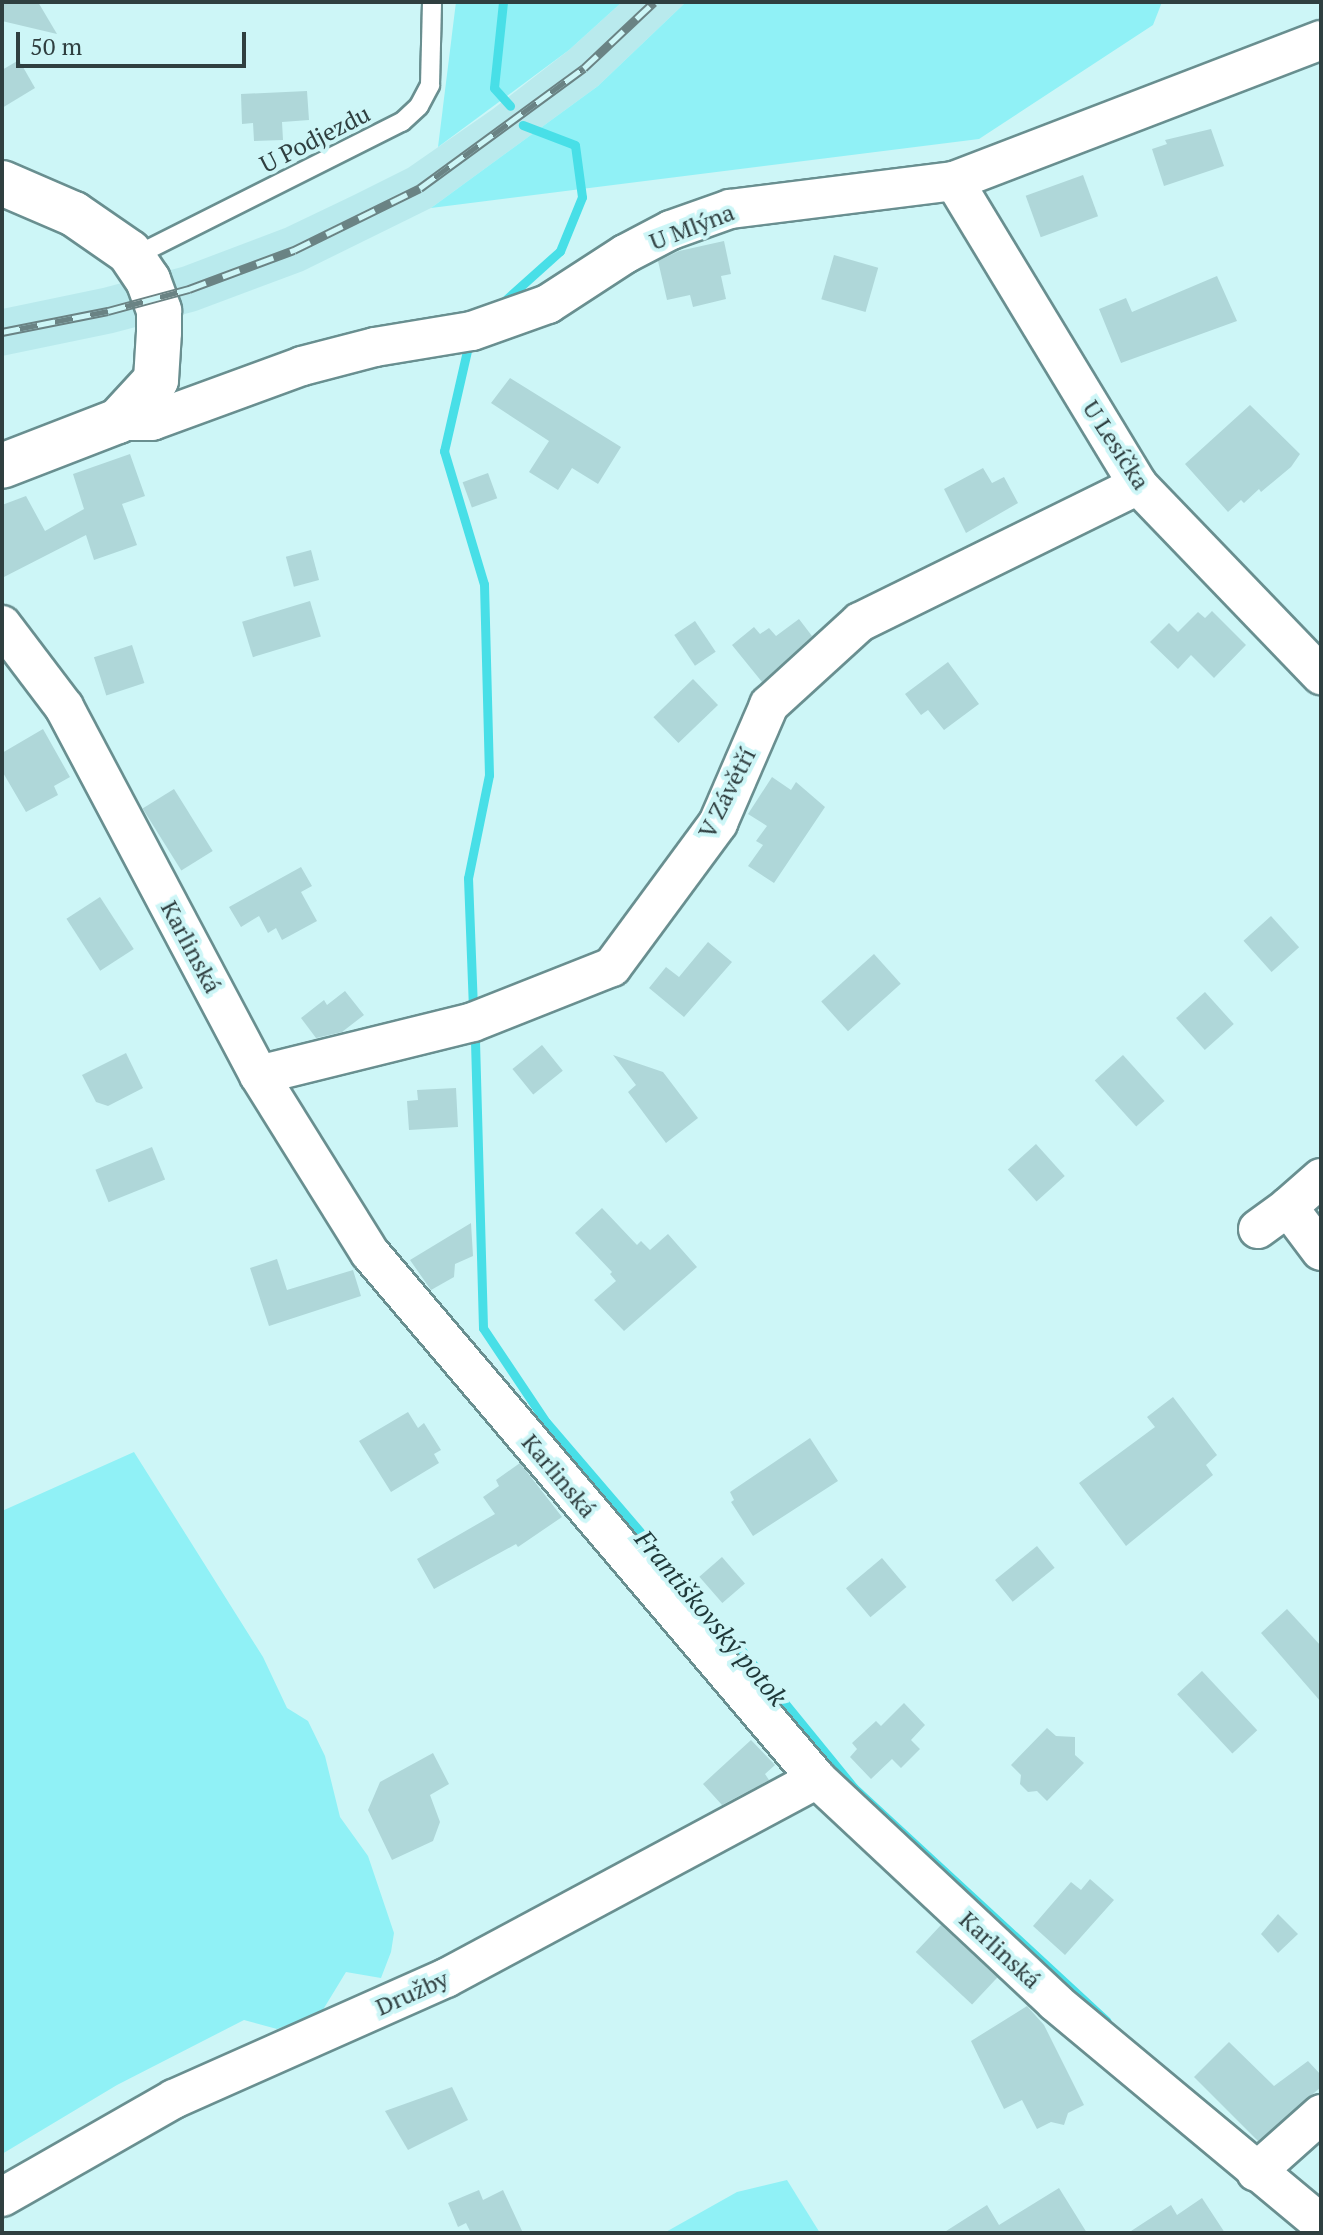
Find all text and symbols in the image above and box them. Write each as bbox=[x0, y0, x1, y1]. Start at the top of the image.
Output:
scale bar bbox=[20, 16, 250, 66]
text: 50 m bbox=[30, 30, 82, 62]
street label: U Podjezdu bbox=[255, 99, 375, 179]
street label: U Mlýna bbox=[646, 198, 738, 256]
street label: U Lesíčka bbox=[1077, 395, 1155, 495]
street label: V Závětří bbox=[692, 743, 762, 843]
street label: Karlinská bbox=[155, 896, 227, 998]
street label: Karlinská bbox=[516, 1428, 602, 1524]
water label: Františkovský potok bbox=[629, 1524, 793, 1712]
street label: Karlinská bbox=[953, 1905, 1047, 1995]
street label: Družby bbox=[371, 1964, 453, 2022]

